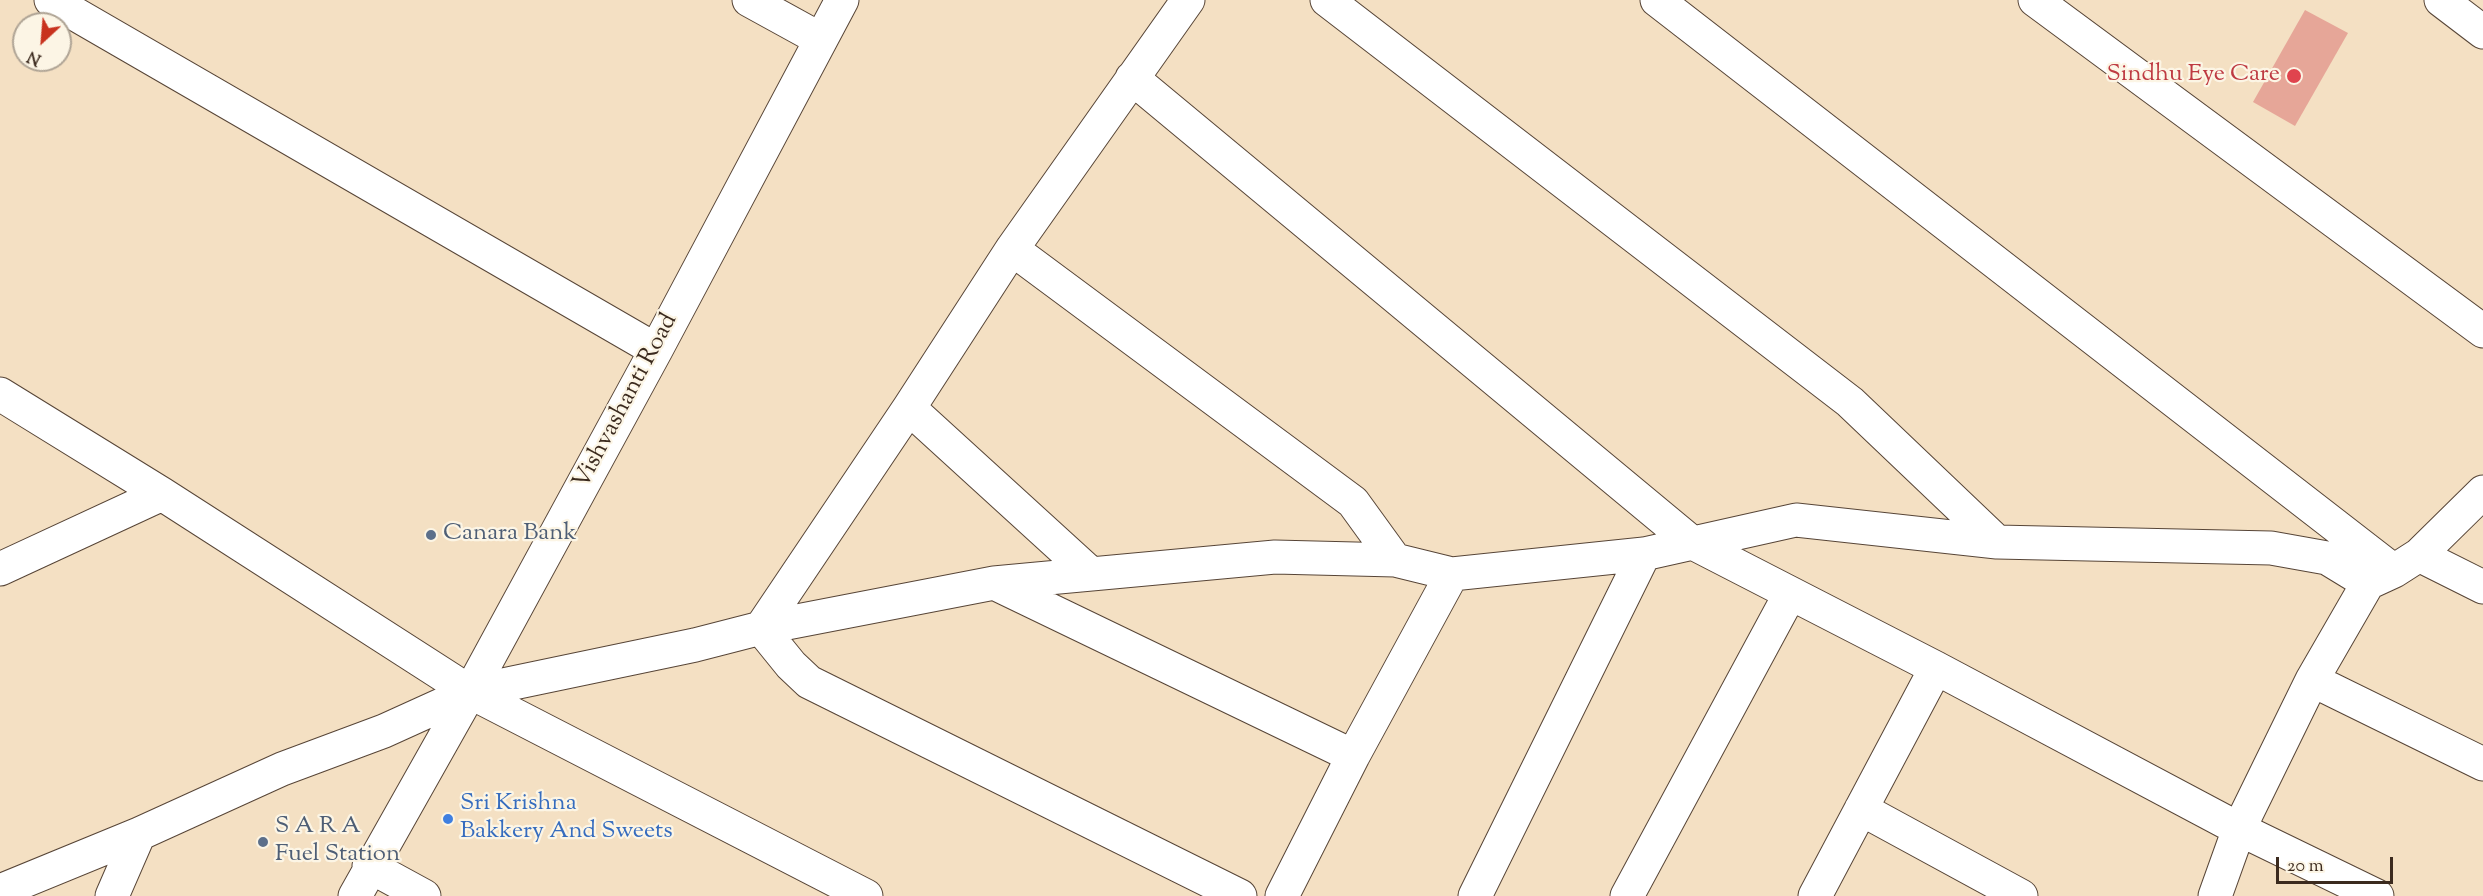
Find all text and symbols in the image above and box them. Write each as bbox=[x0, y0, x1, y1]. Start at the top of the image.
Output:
north arrow bbox=[12, 12, 72, 72]
text: N bbox=[24, 44, 46, 70]
place label: Sindhu Eye Care bbox=[2106, 62, 2280, 90]
marker: Sindhu Eye Care bbox=[2285, 67, 2303, 85]
street label: Vishvashanti Road bbox=[569, 309, 685, 495]
place label: Canara Bank bbox=[443, 521, 577, 549]
marker: Canara Bank bbox=[424, 528, 438, 542]
place label: Sri Krishna Bakkery And Sweets bbox=[460, 791, 673, 847]
marker: Sri Krishna Bakkery And Sweets bbox=[441, 812, 455, 826]
place label: S A R A Fuel Station bbox=[275, 814, 400, 870]
marker: S A R A Fuel Station bbox=[256, 835, 270, 849]
scale bar bbox=[2279, 845, 2396, 883]
text: 20 m bbox=[2287, 854, 2324, 880]

